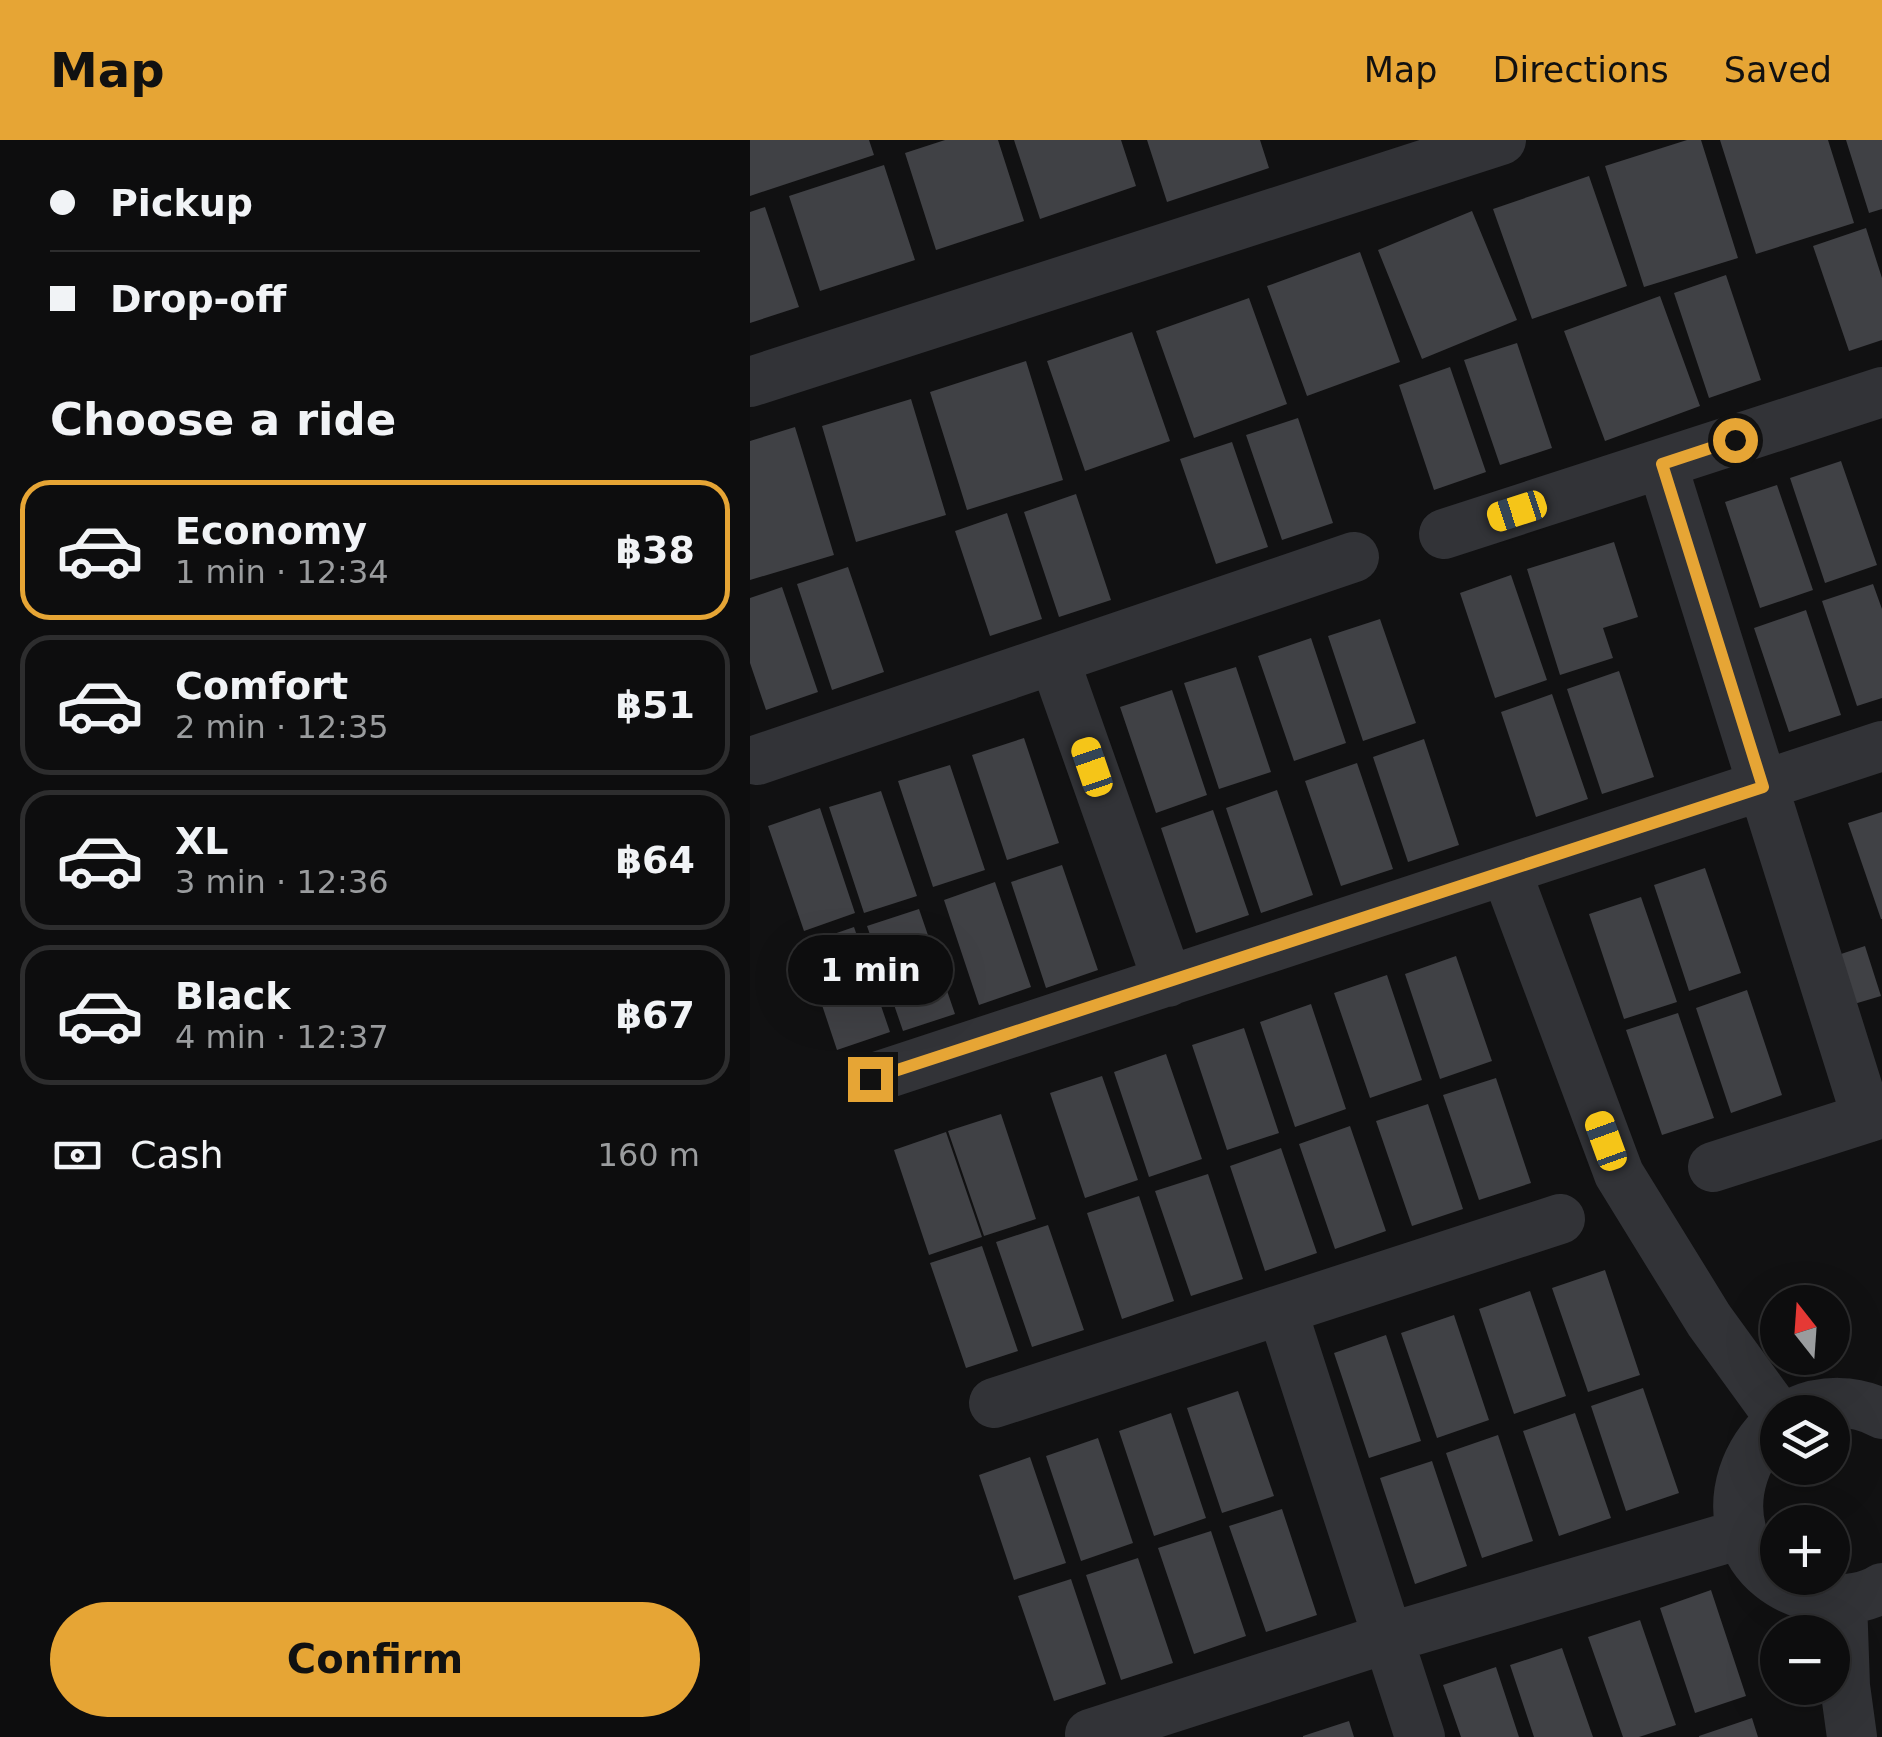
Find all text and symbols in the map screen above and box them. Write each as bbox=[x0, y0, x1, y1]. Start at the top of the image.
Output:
text: Map bbox=[50, 42, 165, 98]
text: Map bbox=[1364, 50, 1438, 90]
text: Directions bbox=[1493, 50, 1669, 90]
text: Saved bbox=[1724, 50, 1832, 90]
text: Pickup bbox=[110, 181, 253, 225]
text: Drop-off bbox=[110, 277, 286, 321]
text: Choose a ride bbox=[50, 393, 396, 446]
route start bbox=[1713, 418, 1758, 463]
car bbox=[1484, 487, 1550, 535]
icon: car bbox=[55, 505, 145, 595]
text: Economy bbox=[175, 509, 367, 553]
text: ฿38 bbox=[616, 528, 695, 572]
text: 1 min · 12:34 bbox=[175, 553, 389, 591]
icon: car bbox=[55, 660, 145, 750]
text: Comfort bbox=[175, 664, 348, 708]
text: ฿51 bbox=[616, 683, 695, 727]
text: 2 min · 12:35 bbox=[175, 708, 389, 746]
car bbox=[1068, 734, 1116, 800]
icon: car bbox=[55, 815, 145, 905]
text: XL bbox=[175, 819, 229, 863]
text: ฿64 bbox=[616, 838, 695, 882]
text: 3 min · 12:36 bbox=[175, 863, 389, 901]
callout: 1 min bbox=[788, 934, 952, 1004]
text: 1 min bbox=[820, 951, 921, 989]
icon: car bbox=[55, 970, 145, 1060]
text: Black bbox=[175, 974, 290, 1018]
text: ฿67 bbox=[616, 993, 695, 1037]
text: 4 min · 12:37 bbox=[175, 1018, 389, 1056]
route end bbox=[848, 1057, 893, 1102]
car bbox=[1582, 1108, 1630, 1174]
icon: cash bbox=[50, 1128, 105, 1183]
text: Cash bbox=[130, 1133, 224, 1177]
text: 160 m bbox=[598, 1136, 700, 1174]
north arrow bbox=[1760, 1285, 1850, 1375]
map controls bbox=[1760, 1285, 1850, 1705]
button: layers bbox=[1760, 1395, 1850, 1485]
button: + bbox=[1760, 1505, 1850, 1595]
button: Confirm bbox=[50, 1602, 700, 1717]
button: − bbox=[1760, 1615, 1850, 1705]

